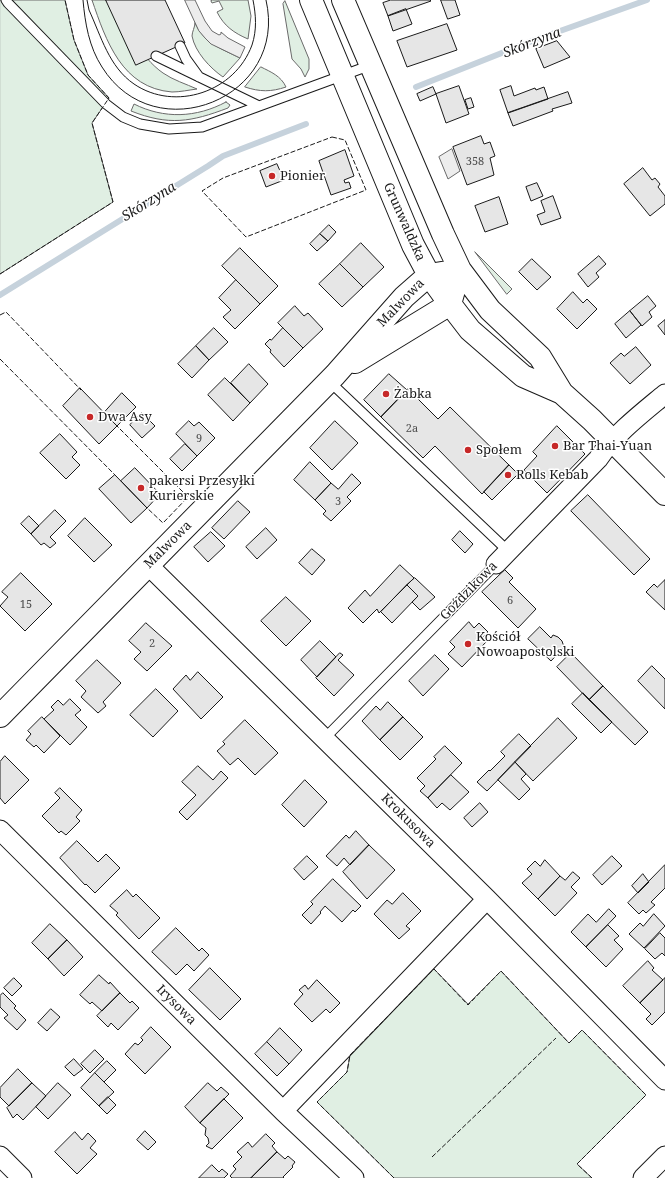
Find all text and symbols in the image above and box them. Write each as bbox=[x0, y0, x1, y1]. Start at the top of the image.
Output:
water label: Skórzyna bbox=[501, 24, 563, 62]
house number: 358 bbox=[466, 155, 484, 169]
place label: Pionier bbox=[280, 168, 325, 184]
marker: Pionier bbox=[267, 171, 277, 181]
water label: Skórzyna bbox=[119, 179, 179, 225]
street label: Grunwaldzka bbox=[380, 180, 428, 264]
street label: Malwowa bbox=[374, 276, 428, 330]
place label: Żabka bbox=[394, 386, 432, 402]
marker: Żabka bbox=[381, 389, 391, 399]
place label: Dwa Asy bbox=[98, 409, 152, 425]
marker: Dwa Asy bbox=[85, 412, 95, 422]
house number: 2a bbox=[406, 422, 418, 436]
house number: 9 bbox=[196, 432, 202, 446]
place label: Bar Thai-Yuan bbox=[563, 438, 652, 454]
marker: Bar Thai-Yuan bbox=[550, 441, 560, 451]
place label: Społem bbox=[476, 442, 522, 458]
marker: Społem bbox=[463, 445, 473, 455]
place label: Rolls Kebab bbox=[516, 467, 588, 483]
marker: Rolls Kebab bbox=[503, 470, 513, 480]
place label: pakersi Przesyłki Kurierskie bbox=[149, 473, 255, 504]
marker: pakersi Przesyłki Kurierskie bbox=[136, 483, 146, 493]
house number: 3 bbox=[335, 495, 341, 509]
street label: Malwowa bbox=[141, 518, 195, 572]
street label: Goździkowa bbox=[437, 558, 501, 624]
house number: 6 bbox=[507, 594, 513, 608]
house number: 15 bbox=[20, 598, 32, 612]
place label: Kościół Nowoapostolski bbox=[476, 629, 575, 660]
house number: 2 bbox=[149, 637, 155, 651]
marker: Kościół Nowoapostolski bbox=[463, 639, 473, 649]
street label: Krokusowa bbox=[378, 791, 438, 851]
street label: Irysowa bbox=[153, 982, 199, 1028]

